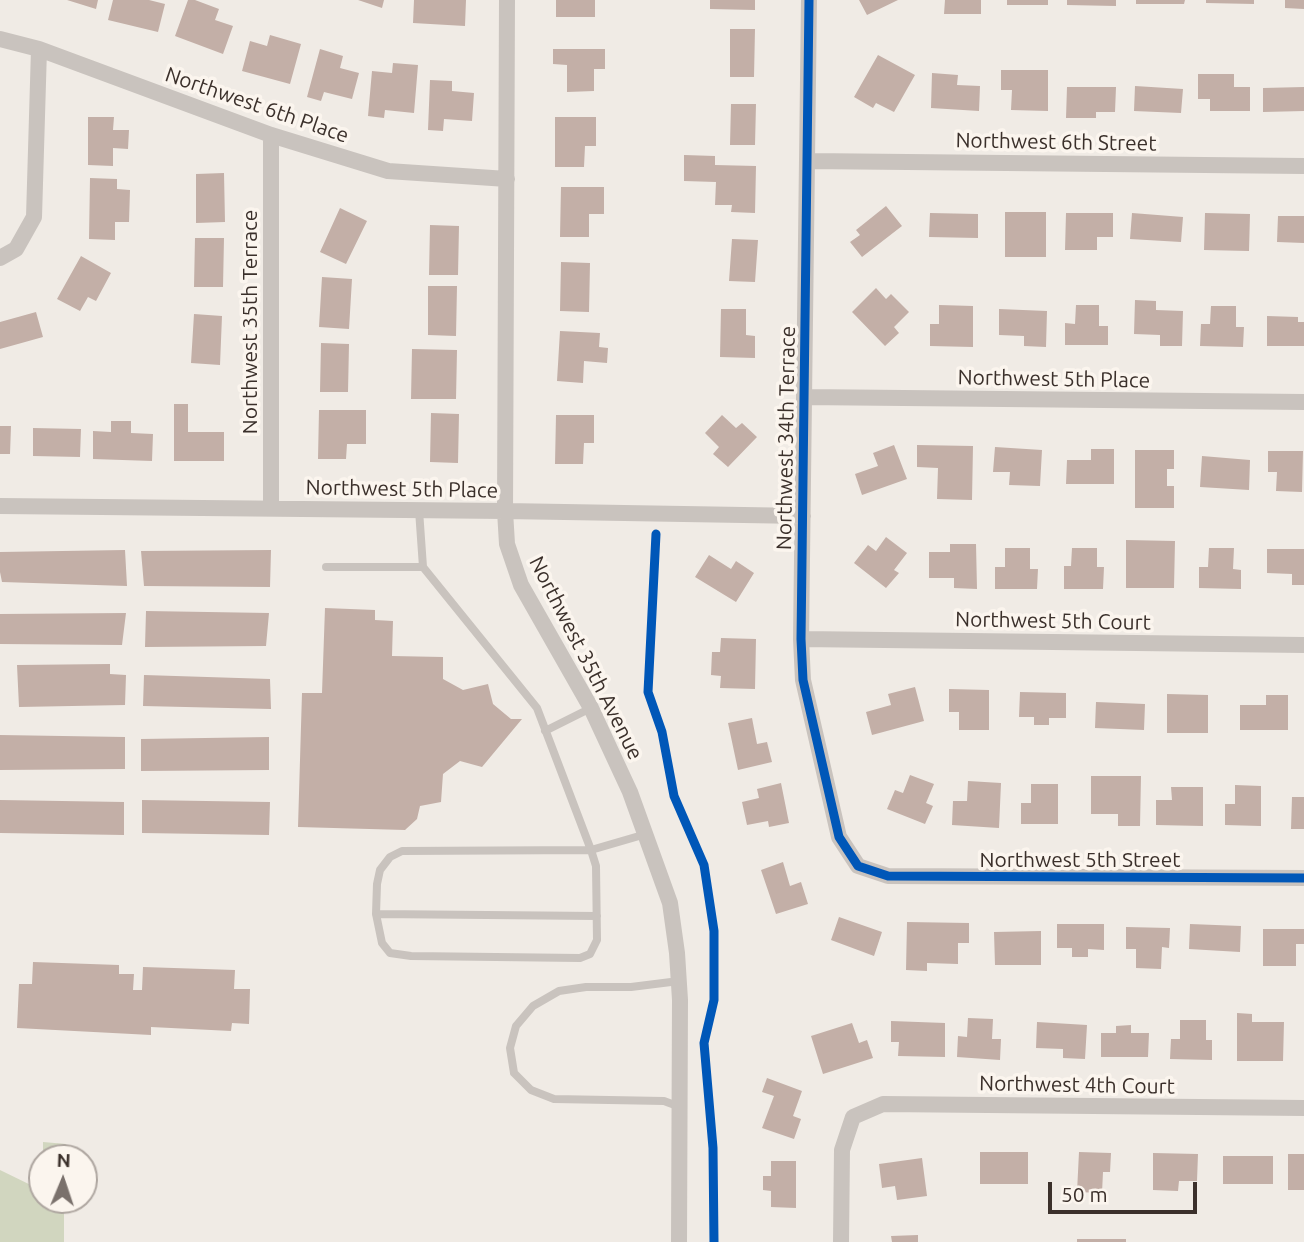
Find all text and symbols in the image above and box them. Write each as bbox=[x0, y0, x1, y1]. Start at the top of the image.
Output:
street label: Northwest 6th Place bbox=[162, 62, 352, 148]
street label: Northwest 6th Street bbox=[955, 128, 1157, 156]
street label: Northwest 35th Terrace bbox=[237, 210, 263, 434]
street label: Northwest 34th Terrace bbox=[771, 326, 801, 550]
street label: Northwest 5th Place bbox=[957, 365, 1151, 393]
street label: Northwest 5th Place bbox=[305, 475, 499, 503]
street label: Northwest 35th Avenue bbox=[524, 552, 648, 764]
street label: Northwest 5th Court bbox=[955, 607, 1151, 635]
street label: Northwest 5th Street bbox=[979, 847, 1181, 873]
street label: Northwest 4th Court bbox=[979, 1071, 1175, 1099]
north arrow bbox=[28, 1144, 98, 1214]
text: N bbox=[56, 1149, 71, 1171]
scale bar bbox=[1052, 1168, 1201, 1212]
text: 50 m bbox=[1061, 1182, 1108, 1206]

